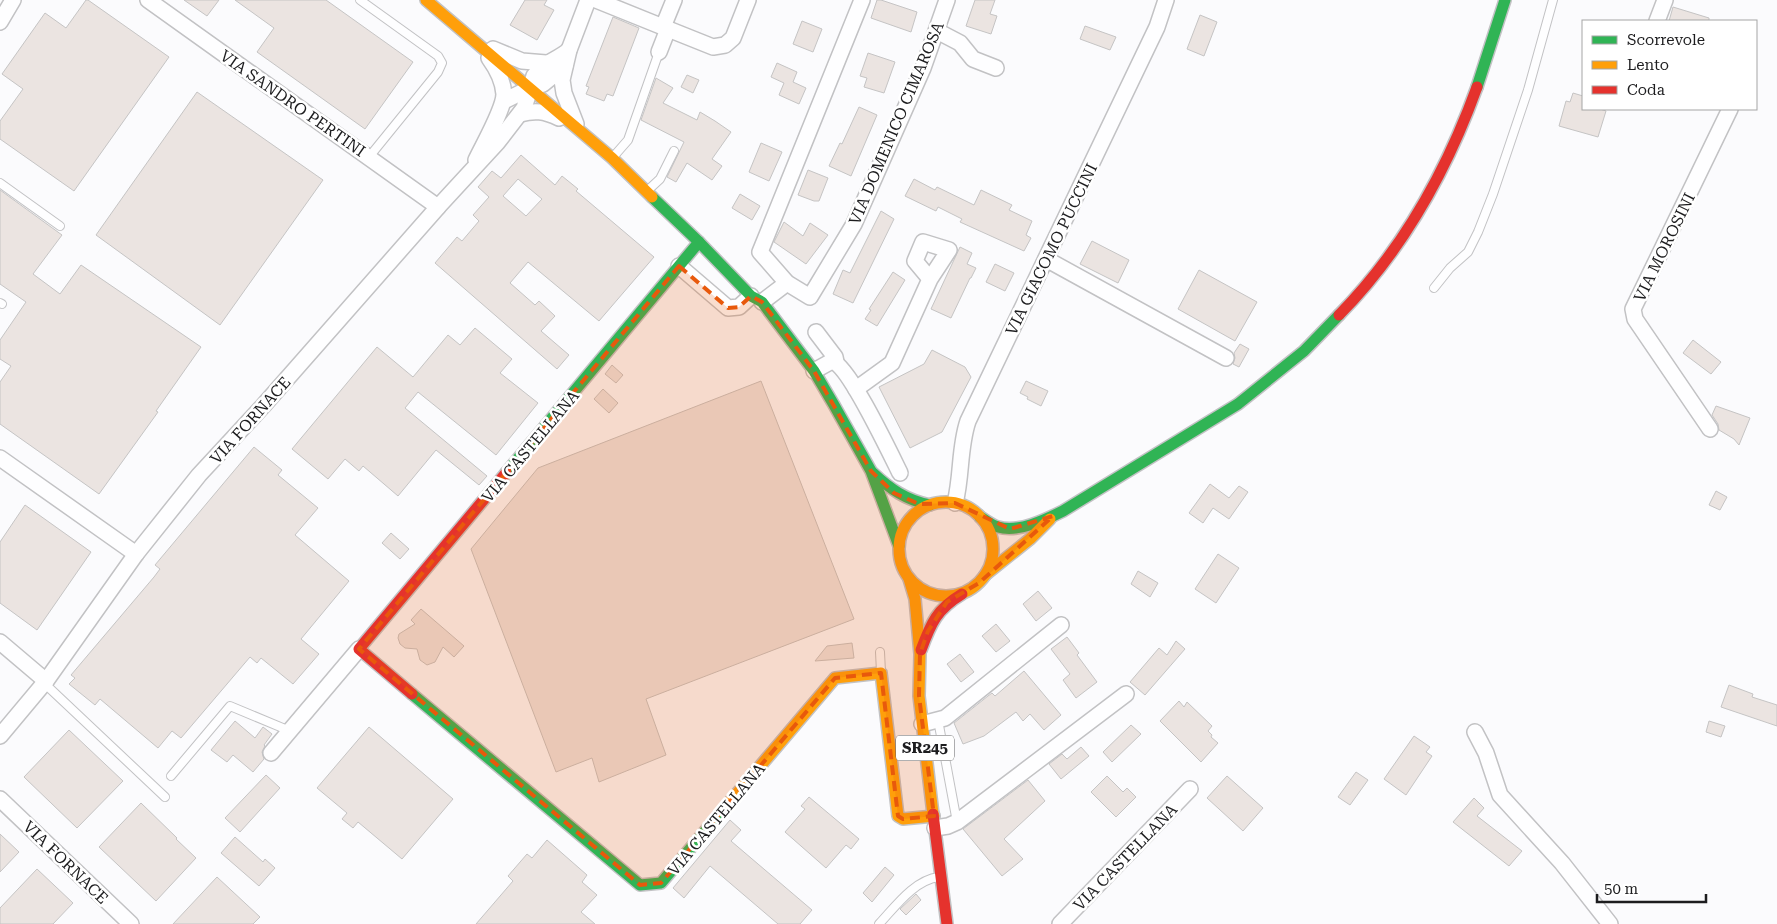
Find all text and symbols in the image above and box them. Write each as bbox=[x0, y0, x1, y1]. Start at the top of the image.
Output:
street label: VIA DOMENICO CIMAROSA bbox=[845, 18, 948, 228]
legend bbox=[1582, 20, 1757, 110]
text: Scorrevole bbox=[1627, 31, 1705, 49]
street label: VIA SANDRO PERTINI bbox=[216, 46, 369, 161]
text: Lento bbox=[1627, 56, 1669, 74]
text: Coda bbox=[1627, 81, 1665, 99]
street label: VIA GIACOMO PUCCINI bbox=[1002, 160, 1101, 338]
street label: VIA MOROSINI bbox=[1630, 190, 1699, 305]
street label: VIA FORNACE bbox=[206, 373, 295, 468]
street label: VIA CASTELLANA bbox=[478, 386, 583, 506]
road number: SR245 bbox=[896, 736, 954, 760]
street label: VIA CASTELLANA bbox=[664, 759, 769, 879]
street label: VIA CASTELLANA bbox=[1070, 799, 1182, 915]
street label: VIA FORNACE bbox=[19, 817, 112, 908]
scale bar bbox=[1597, 872, 1706, 904]
text: 50 m bbox=[1604, 880, 1639, 898]

